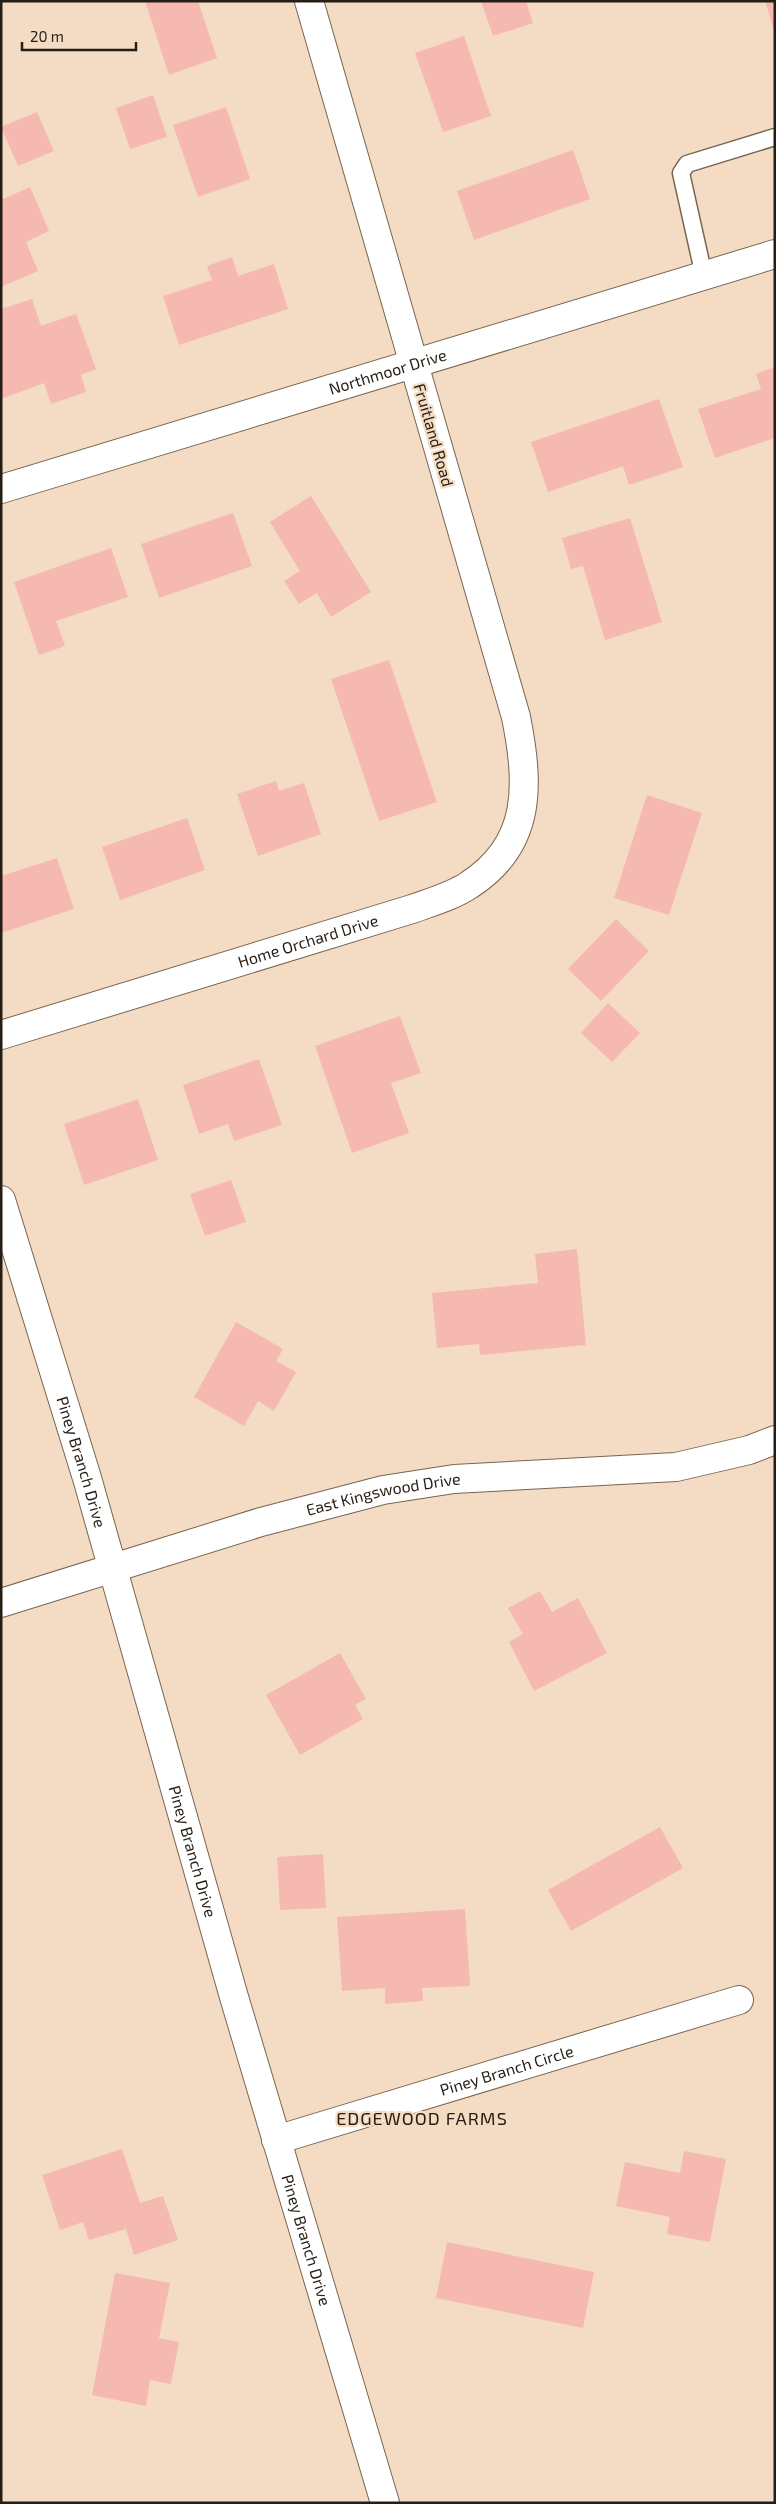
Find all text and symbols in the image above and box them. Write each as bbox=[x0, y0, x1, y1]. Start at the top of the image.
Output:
scale bar bbox=[22, 20, 136, 52]
text: 20 m bbox=[30, 27, 64, 45]
street label: Northmoor Drive bbox=[326, 344, 449, 398]
street label: Fruitland Road bbox=[411, 381, 458, 489]
street label: Home Orchard Drive bbox=[235, 910, 380, 971]
street label: Piney Branch Drive bbox=[53, 1394, 111, 1530]
street label: East Kingswood Drive bbox=[304, 1469, 461, 1519]
street label: Piney Branch Drive bbox=[166, 1783, 221, 1919]
street label: Piney Branch Circle bbox=[437, 2041, 576, 2099]
district label: EDGEWOOD FARMS bbox=[336, 2107, 508, 2129]
street label: Piney Branch Drive bbox=[278, 2172, 336, 2308]

